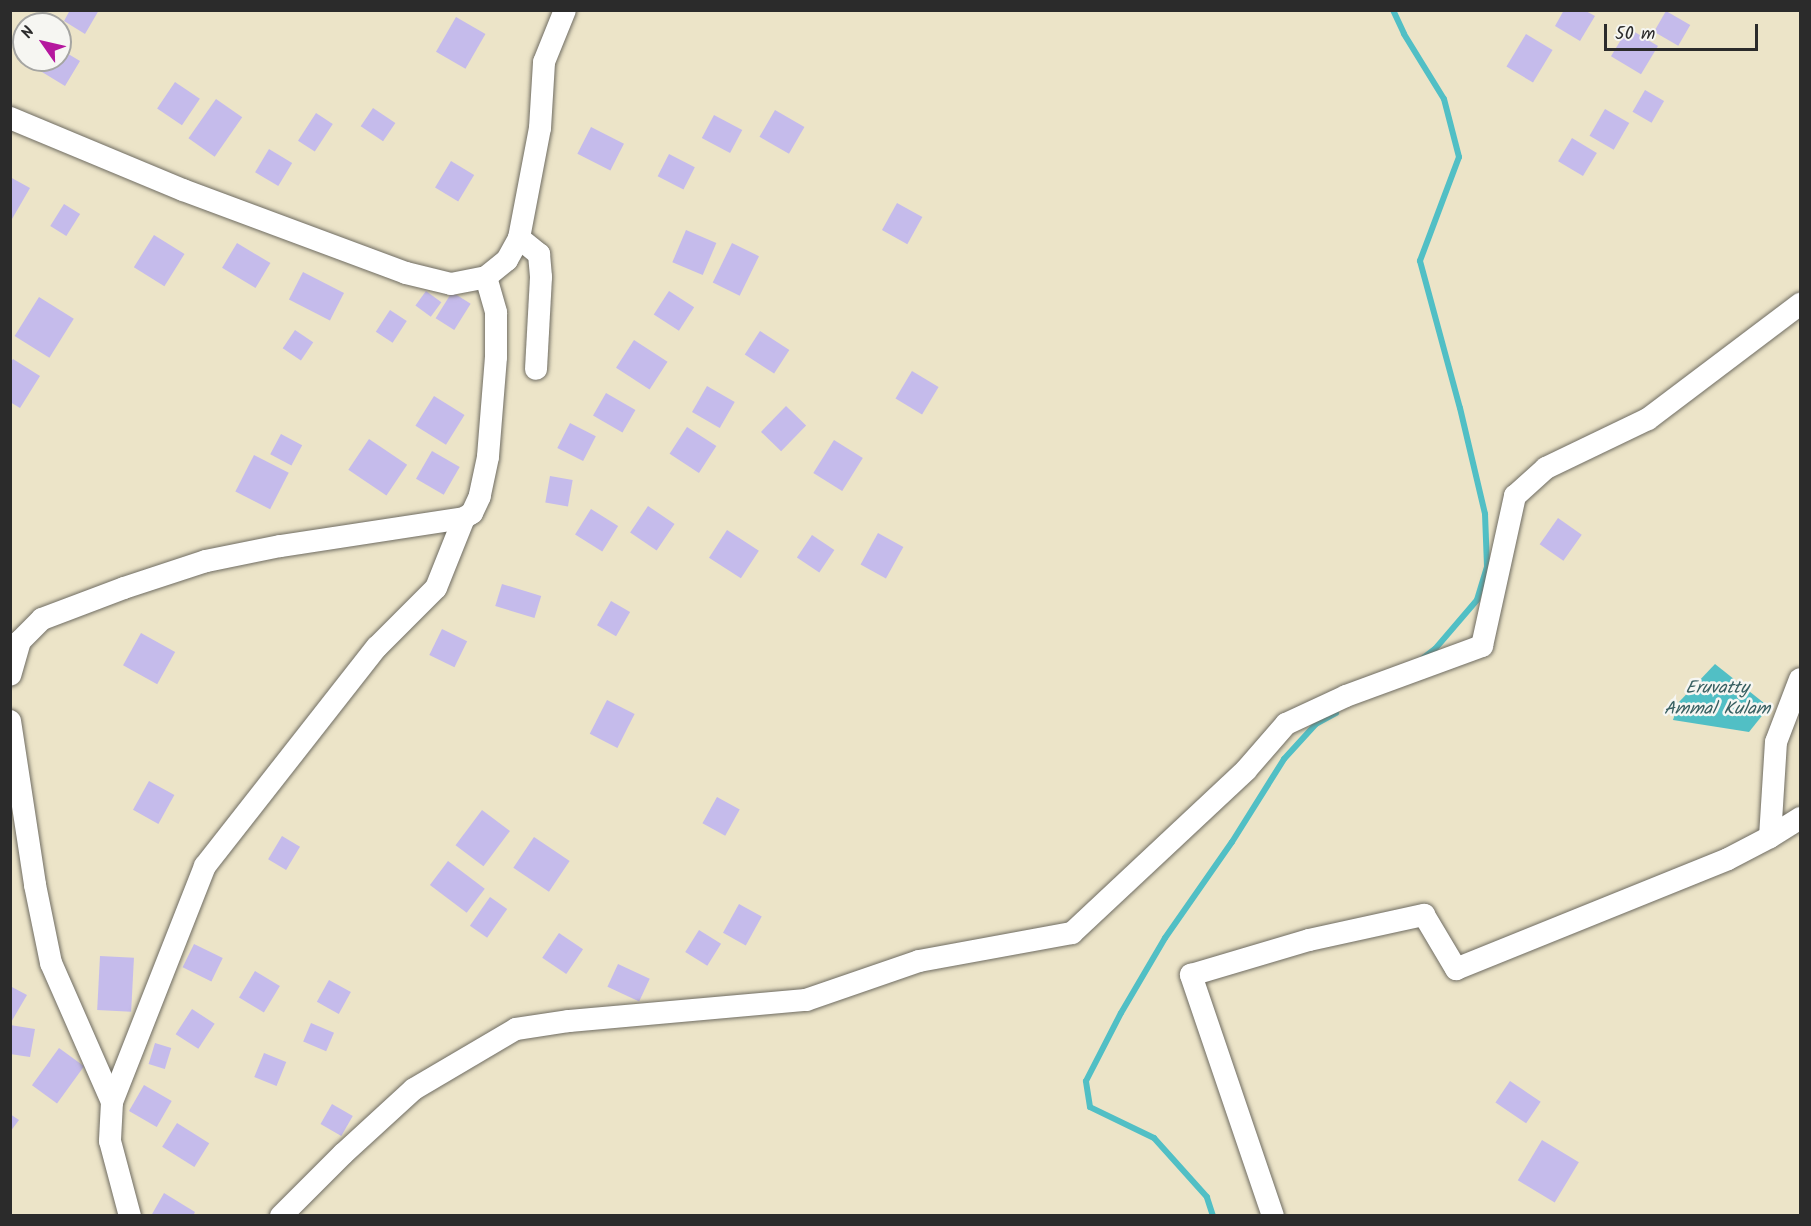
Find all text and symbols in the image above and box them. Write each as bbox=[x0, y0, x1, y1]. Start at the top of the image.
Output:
north arrow bbox=[12, 12, 72, 72]
scale bar bbox=[1607, 12, 1762, 50]
text: 50 m bbox=[1615, 20, 1655, 49]
text: N bbox=[15, 22, 42, 44]
water label: Eruvatty Ammal Kulam bbox=[1664, 679, 1770, 722]

